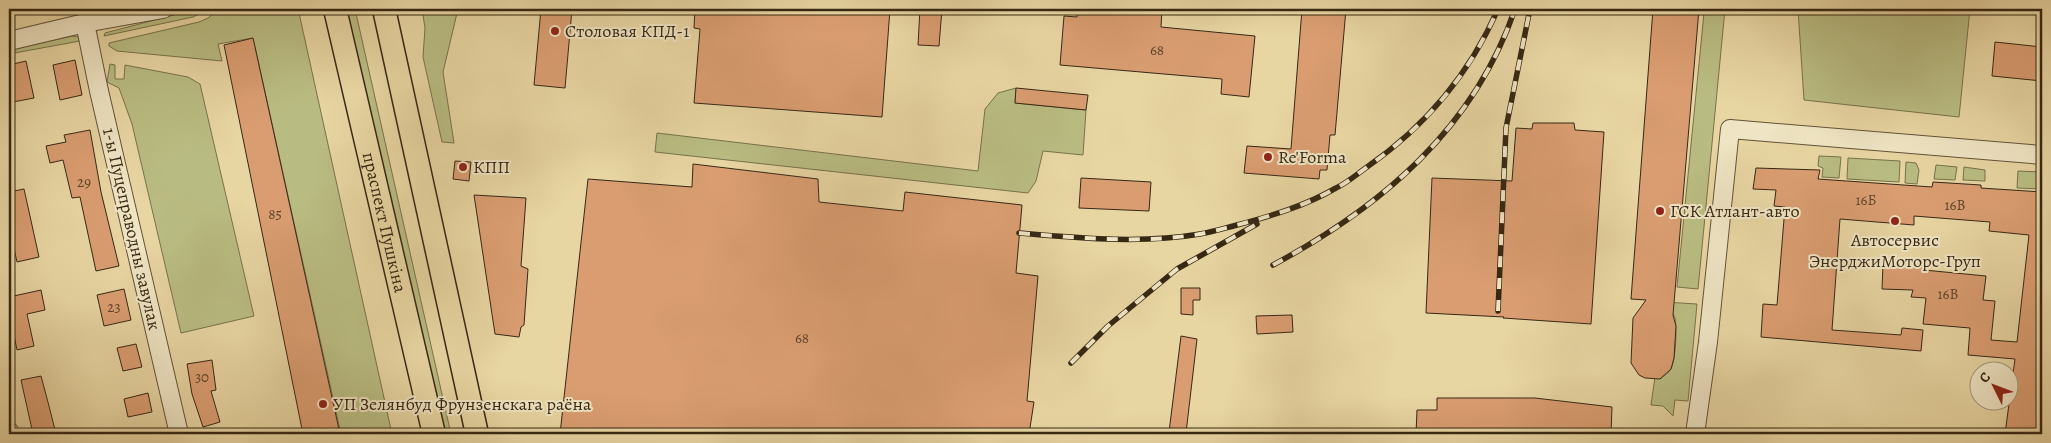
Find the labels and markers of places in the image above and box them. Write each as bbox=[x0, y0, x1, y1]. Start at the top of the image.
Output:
place label: Столовая КПД-1 bbox=[565, 19, 689, 43]
marker: Столовая КПД-1 bbox=[549, 25, 561, 37]
place label: Re'Forma bbox=[1278, 145, 1347, 169]
marker: Re'Forma bbox=[1262, 151, 1274, 163]
place label: КПП bbox=[473, 155, 510, 179]
marker: КПП bbox=[457, 161, 469, 173]
place label: ГСК Атлант-авто bbox=[1670, 199, 1800, 223]
marker: ГСК Атлант-авто bbox=[1654, 205, 1666, 217]
marker: Автосервис ЭнерджиМоторс-Груп bbox=[1889, 215, 1901, 227]
place label: Автосервис ЭнерджиМоторс-Груп bbox=[1809, 228, 1981, 273]
place label: УП Зелянбуд Фрунзенскага раёна bbox=[333, 392, 592, 416]
marker: УП Зелянбуд Фрунзенскага раёна bbox=[317, 398, 329, 410]

